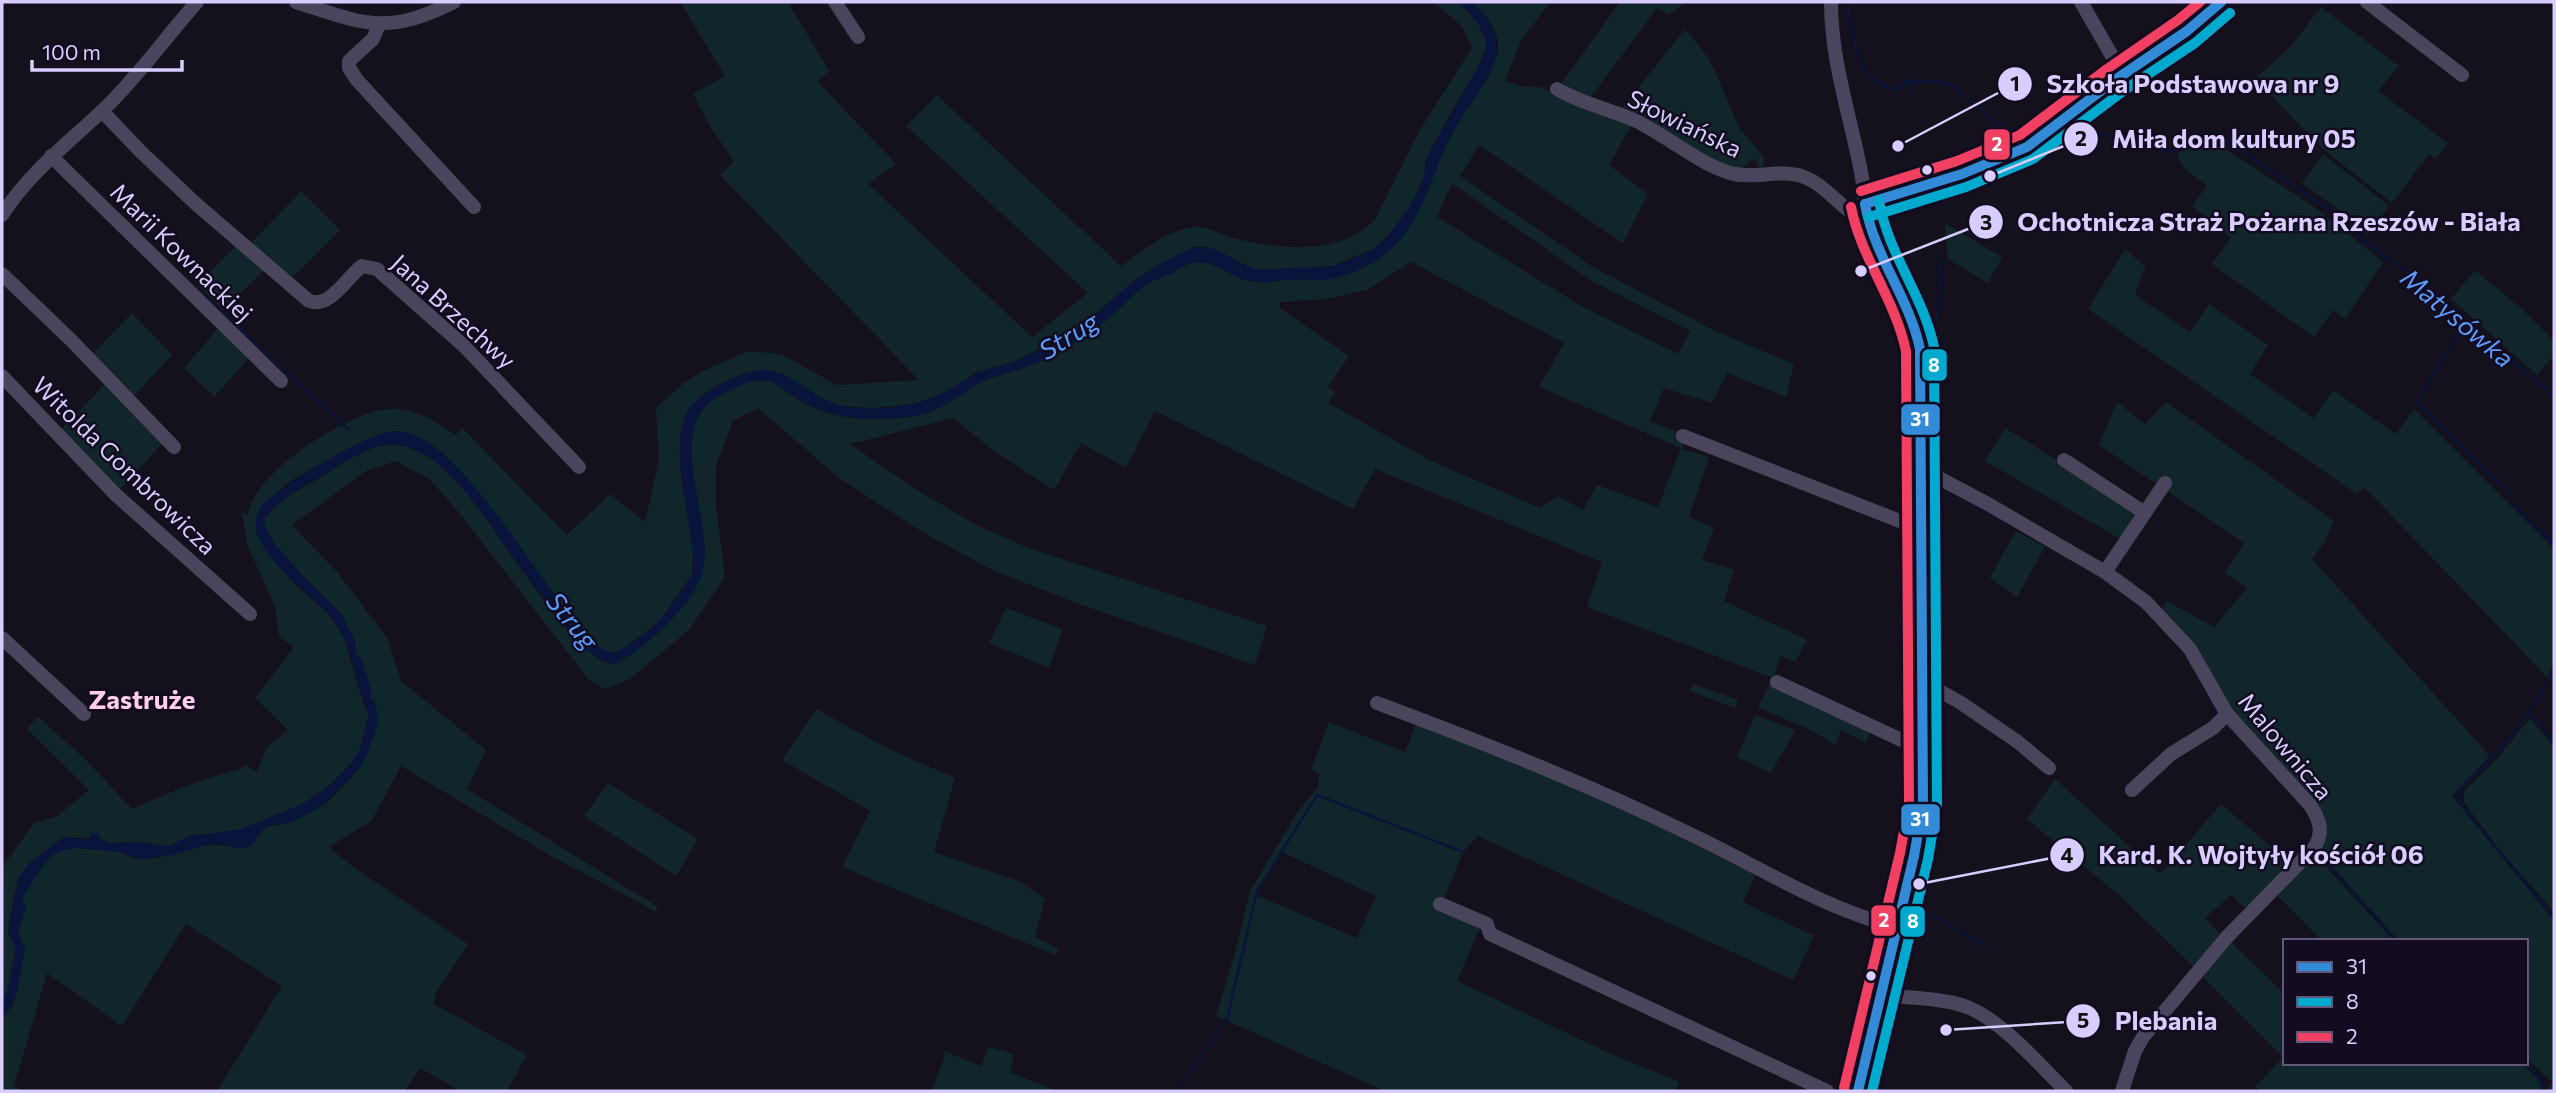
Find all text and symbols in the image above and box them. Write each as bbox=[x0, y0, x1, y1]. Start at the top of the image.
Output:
scale bar bbox=[32, 28, 182, 72]
text: 100 m bbox=[42, 39, 101, 64]
callout: Szkoła Podstawowa nr 9 bbox=[1997, 60, 2353, 107]
text: Szkoła Podstawowa nr 9 bbox=[2046, 67, 2340, 98]
text: 1 bbox=[2010, 70, 2020, 95]
street label: Słowiańska bbox=[1623, 83, 1747, 163]
callout: Miła dom kultury 05 bbox=[2063, 115, 2370, 162]
text: Miła dom kultury 05 bbox=[2112, 122, 2356, 153]
text: 2 bbox=[2075, 125, 2087, 150]
line badge: 2 bbox=[1983, 128, 2011, 161]
text: 2 bbox=[1992, 132, 2002, 155]
unlabelled marker bbox=[1920, 163, 1934, 177]
street label: Marii Kownackiej bbox=[105, 177, 259, 327]
callout: Ochotnicza Straż Pożarna Rzeszów - Biała bbox=[1968, 199, 2535, 246]
text: Ochotnicza Straż Pożarna Rzeszów - Biała bbox=[2017, 205, 2521, 236]
text: 3 bbox=[1980, 209, 1992, 234]
street label: Jana Brzechwy bbox=[386, 248, 522, 374]
water label: Matysówka bbox=[2395, 261, 2521, 373]
water label: Strug bbox=[1032, 304, 1104, 365]
line badge: 8 bbox=[1921, 348, 1948, 382]
text: 8 bbox=[1928, 353, 1940, 376]
street label: Witolda Gombrowicza bbox=[27, 370, 223, 560]
line badge: 31 bbox=[1900, 403, 1941, 436]
text: 31 bbox=[1910, 407, 1930, 430]
water label: Strug bbox=[541, 585, 606, 656]
district label: Zastruże bbox=[88, 683, 196, 714]
street label: Malownicza bbox=[2233, 687, 2339, 805]
line badge: 31 bbox=[1900, 803, 1941, 836]
text: 31 bbox=[1910, 807, 1930, 830]
callout: Kard. K. Wojtyły kościół 06 bbox=[2049, 832, 2438, 879]
text: Kard. K. Wojtyły kościół 06 bbox=[2098, 838, 2424, 869]
text: 4 bbox=[2061, 842, 2074, 867]
line badge: 2 bbox=[1870, 904, 1897, 937]
line badge: 8 bbox=[1899, 905, 1926, 938]
text: 2 bbox=[1879, 908, 1889, 931]
text: 8 bbox=[1907, 909, 1919, 932]
legend bbox=[2283, 939, 2528, 1065]
text: 31 bbox=[2346, 953, 2367, 978]
unlabelled marker bbox=[1864, 969, 1878, 983]
text: 8 bbox=[2346, 988, 2359, 1013]
callout: Plebania bbox=[2066, 997, 2231, 1044]
text: Plebania bbox=[2115, 1004, 2217, 1035]
text: 5 bbox=[2077, 1007, 2089, 1032]
text: 2 bbox=[2346, 1023, 2358, 1048]

